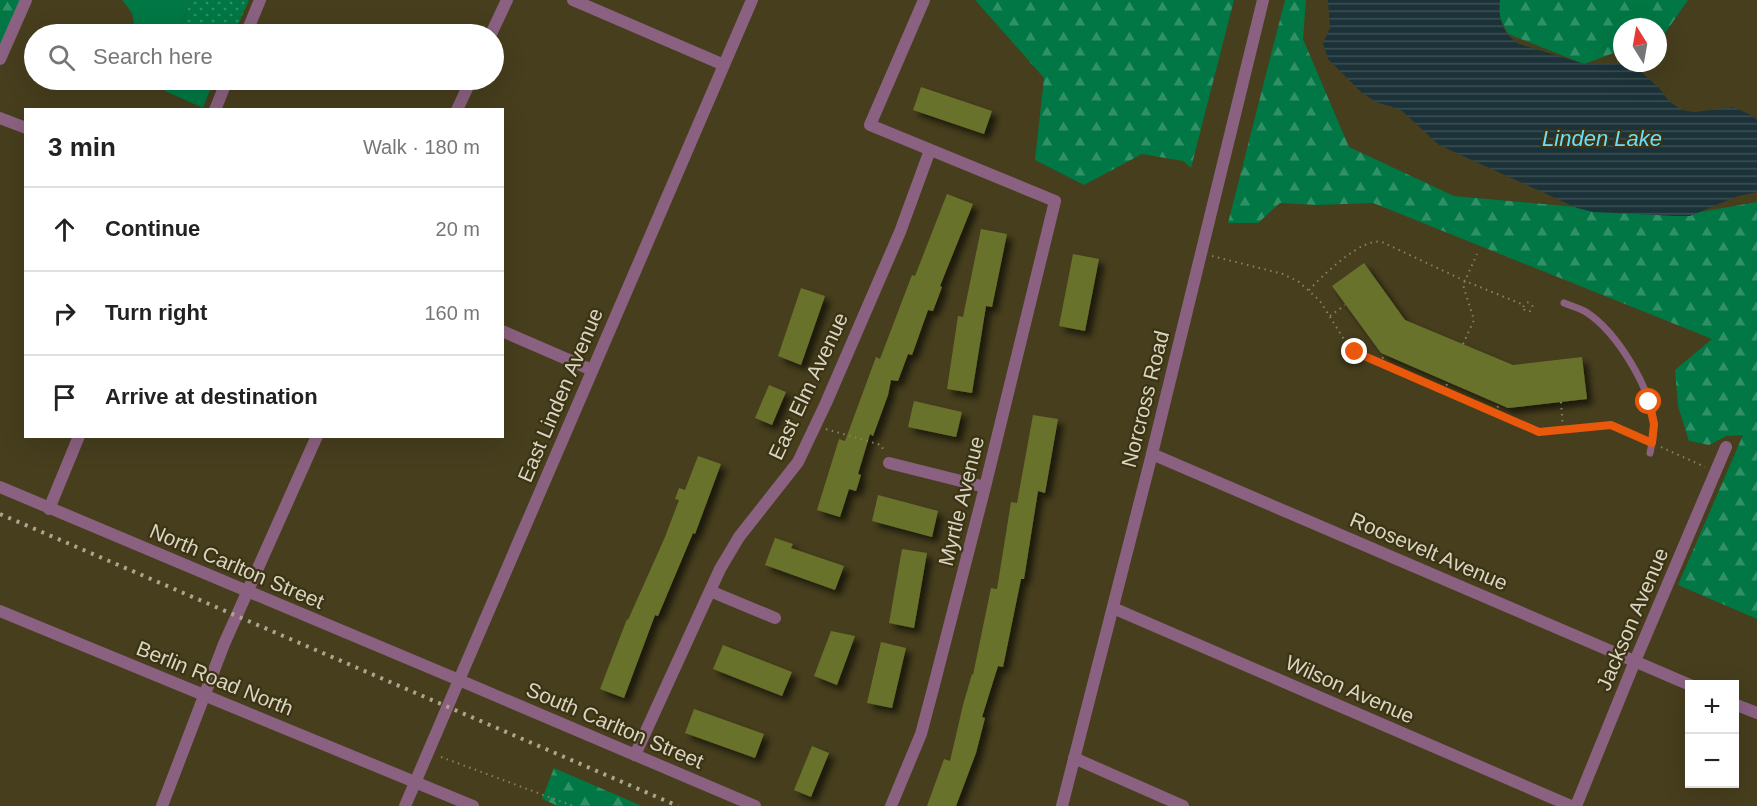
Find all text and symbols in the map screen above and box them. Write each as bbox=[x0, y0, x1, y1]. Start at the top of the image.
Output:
north arrow bbox=[1613, 18, 1667, 72]
search box bbox=[24, 24, 504, 90]
icon: search bbox=[45, 41, 78, 74]
text: Search here bbox=[93, 44, 213, 69]
water label: Linden Lake bbox=[1542, 126, 1662, 151]
text: 3 min bbox=[48, 132, 116, 162]
text: Walk · 180 m bbox=[363, 136, 480, 158]
icon: ahead bbox=[48, 213, 81, 246]
text: Continue bbox=[105, 216, 200, 241]
text: 20 m bbox=[436, 218, 480, 240]
icon: right bbox=[48, 297, 81, 330]
text: Turn right bbox=[105, 300, 207, 325]
text: 160 m bbox=[424, 302, 480, 324]
street label: East Linden Avenue bbox=[513, 305, 607, 485]
street label: East Elm Avenue bbox=[764, 309, 852, 463]
street label: Norcross Road bbox=[1117, 328, 1173, 470]
route end bbox=[1341, 338, 1367, 364]
icon: arrive bbox=[48, 381, 81, 414]
text: Arrive at destination bbox=[105, 384, 318, 409]
route start bbox=[1635, 388, 1661, 414]
street label: Myrtle Avenue bbox=[934, 434, 988, 568]
street label: Roosevelt Avenue bbox=[1347, 507, 1511, 595]
street label: North Carlton Street bbox=[147, 519, 328, 613]
street label: Jackson Avenue bbox=[1592, 544, 1672, 694]
street label: Berlin Road North bbox=[133, 636, 297, 720]
street label: Wilson Avenue bbox=[1282, 650, 1418, 728]
street label: South Carlton Street bbox=[523, 677, 707, 773]
map controls bbox=[1685, 680, 1739, 788]
button: + bbox=[1685, 680, 1739, 734]
button: − bbox=[1685, 734, 1739, 788]

